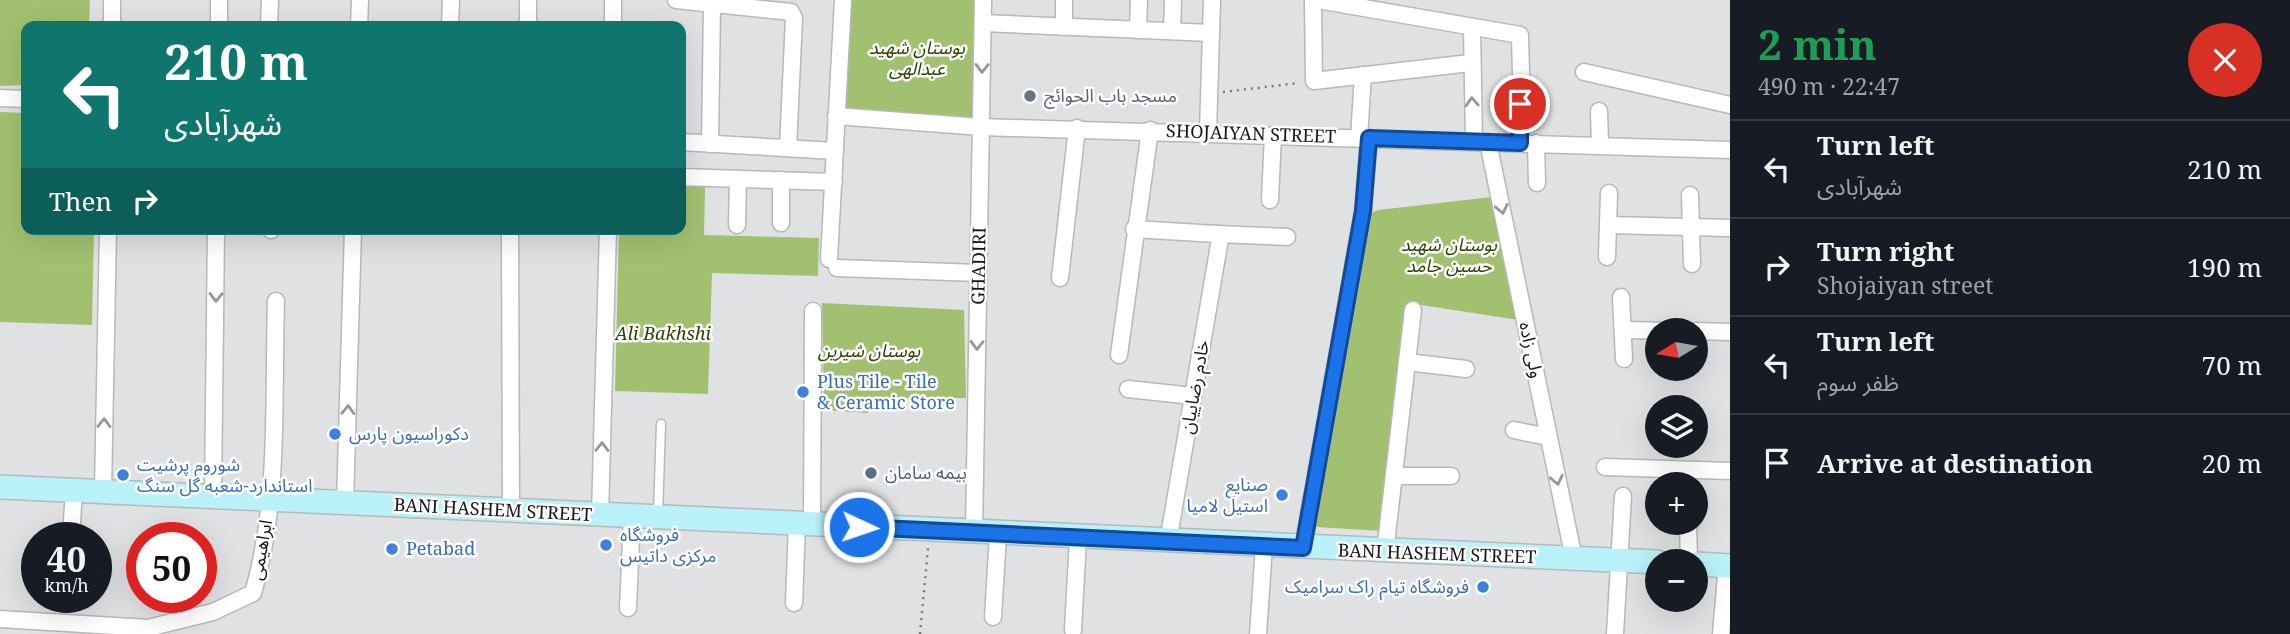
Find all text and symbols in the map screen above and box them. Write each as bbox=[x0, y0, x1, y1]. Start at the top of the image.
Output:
text: 2 min bbox=[1758, 15, 1877, 72]
button: close bbox=[2188, 23, 2262, 97]
text: 210 m bbox=[164, 28, 308, 94]
park label: بوستان شهید عبدالهی bbox=[869, 35, 965, 80]
icon: left bbox=[49, 49, 140, 140]
one-way arrow bbox=[974, 63, 990, 74]
text: 490 m · 22:47 bbox=[1758, 70, 1900, 102]
pin bbox=[1490, 74, 1550, 134]
place label: مسجد باب الحوائج bbox=[1044, 83, 1177, 109]
icon: arrive bbox=[1501, 85, 1539, 123]
marker: مسجد باب الحوائج bbox=[1022, 88, 1038, 104]
one-way arrow bbox=[1465, 96, 1480, 107]
text: شهرآبادی bbox=[164, 101, 282, 144]
street label: SHOJAIYAN STREET bbox=[1166, 118, 1336, 148]
text: Turn left bbox=[1817, 127, 1934, 163]
icon: left bbox=[1758, 150, 1796, 188]
text: 210 m bbox=[2187, 151, 2262, 187]
text: شهرآبادی bbox=[1817, 170, 1902, 202]
icon: right bbox=[126, 182, 164, 220]
text: Then bbox=[49, 183, 112, 219]
one-way arrow bbox=[1493, 203, 1508, 215]
street label: GHADIRI bbox=[965, 227, 991, 305]
park label: بوستان شهید حسین جامد bbox=[1401, 232, 1497, 277]
text: Turn right bbox=[1817, 233, 1954, 269]
icon: right bbox=[1758, 248, 1796, 286]
text: 190 m bbox=[2187, 249, 2262, 285]
text: Shojaiyan street bbox=[1817, 269, 1993, 301]
one-way arrow bbox=[208, 292, 223, 303]
north arrow bbox=[1645, 318, 1708, 382]
map controls bbox=[1645, 318, 1708, 612]
street label: ولی زاده bbox=[1514, 319, 1550, 380]
park label: Ali Bakhshi bbox=[613, 321, 712, 345]
text: Turn left bbox=[1817, 323, 1934, 359]
park label: بوستان شیرین bbox=[818, 338, 920, 362]
street label: خادم رضاییان bbox=[1174, 338, 1217, 436]
one-way arrow bbox=[969, 340, 985, 350]
icon: left bbox=[1758, 346, 1796, 384]
text: 70 m bbox=[2202, 347, 2262, 383]
text: ظفر سوم bbox=[1817, 366, 1899, 398]
place label: Plus Tile - Tile & Ceramic Store bbox=[817, 369, 955, 414]
marker: Plus Tile - Tile & Ceramic Store bbox=[795, 384, 811, 400]
button: layers bbox=[1645, 395, 1708, 458]
one-way arrow bbox=[340, 404, 356, 415]
one-way arrow bbox=[96, 417, 112, 428]
place label: دکوراسیون پارس bbox=[349, 421, 469, 445]
marker: دکوراسیون پارس bbox=[327, 426, 343, 442]
one-way arrow bbox=[594, 441, 610, 451]
icon: arrive bbox=[1758, 444, 1796, 482]
text: Arrive at destination bbox=[1817, 445, 2093, 481]
text: 20 m bbox=[2202, 445, 2262, 481]
place label: شوروم پرشیت استاندارد-شعبه گل سنگ bbox=[137, 452, 312, 497]
place label: بیمه سامان bbox=[885, 460, 967, 484]
marker: بیمه سامان bbox=[863, 465, 879, 481]
marker: شوروم پرشیت استاندارد-شعبه گل سنگ bbox=[115, 467, 131, 483]
place label: صنایع استیل لامیا bbox=[1186, 472, 1268, 517]
button: + bbox=[1645, 472, 1708, 535]
one-way arrow bbox=[1549, 474, 1564, 486]
marker: صنایع استیل لامیا bbox=[1274, 487, 1290, 503]
position arrow bbox=[822, 490, 896, 564]
street label: BANI HASHEM STREET bbox=[393, 492, 593, 526]
street label: ابراهیمی bbox=[243, 518, 277, 582]
speed limit sign: 50 bbox=[126, 522, 217, 613]
place label: فروشگاه مرکزی داتیس bbox=[620, 522, 717, 567]
text: 40 bbox=[47, 535, 86, 582]
place label: Petabad bbox=[406, 536, 475, 560]
marker: فروشگاه مرکزی داتیس bbox=[598, 537, 614, 553]
street label: BANI HASHEM STREET bbox=[1337, 538, 1537, 568]
marker: Petabad bbox=[384, 541, 400, 557]
button: − bbox=[1645, 549, 1708, 612]
text: km/h bbox=[44, 573, 89, 597]
place label: فروشگاه تیام راک سرامیک bbox=[1285, 574, 1469, 601]
marker: فروشگاه تیام راک سرامیک bbox=[1475, 579, 1491, 595]

